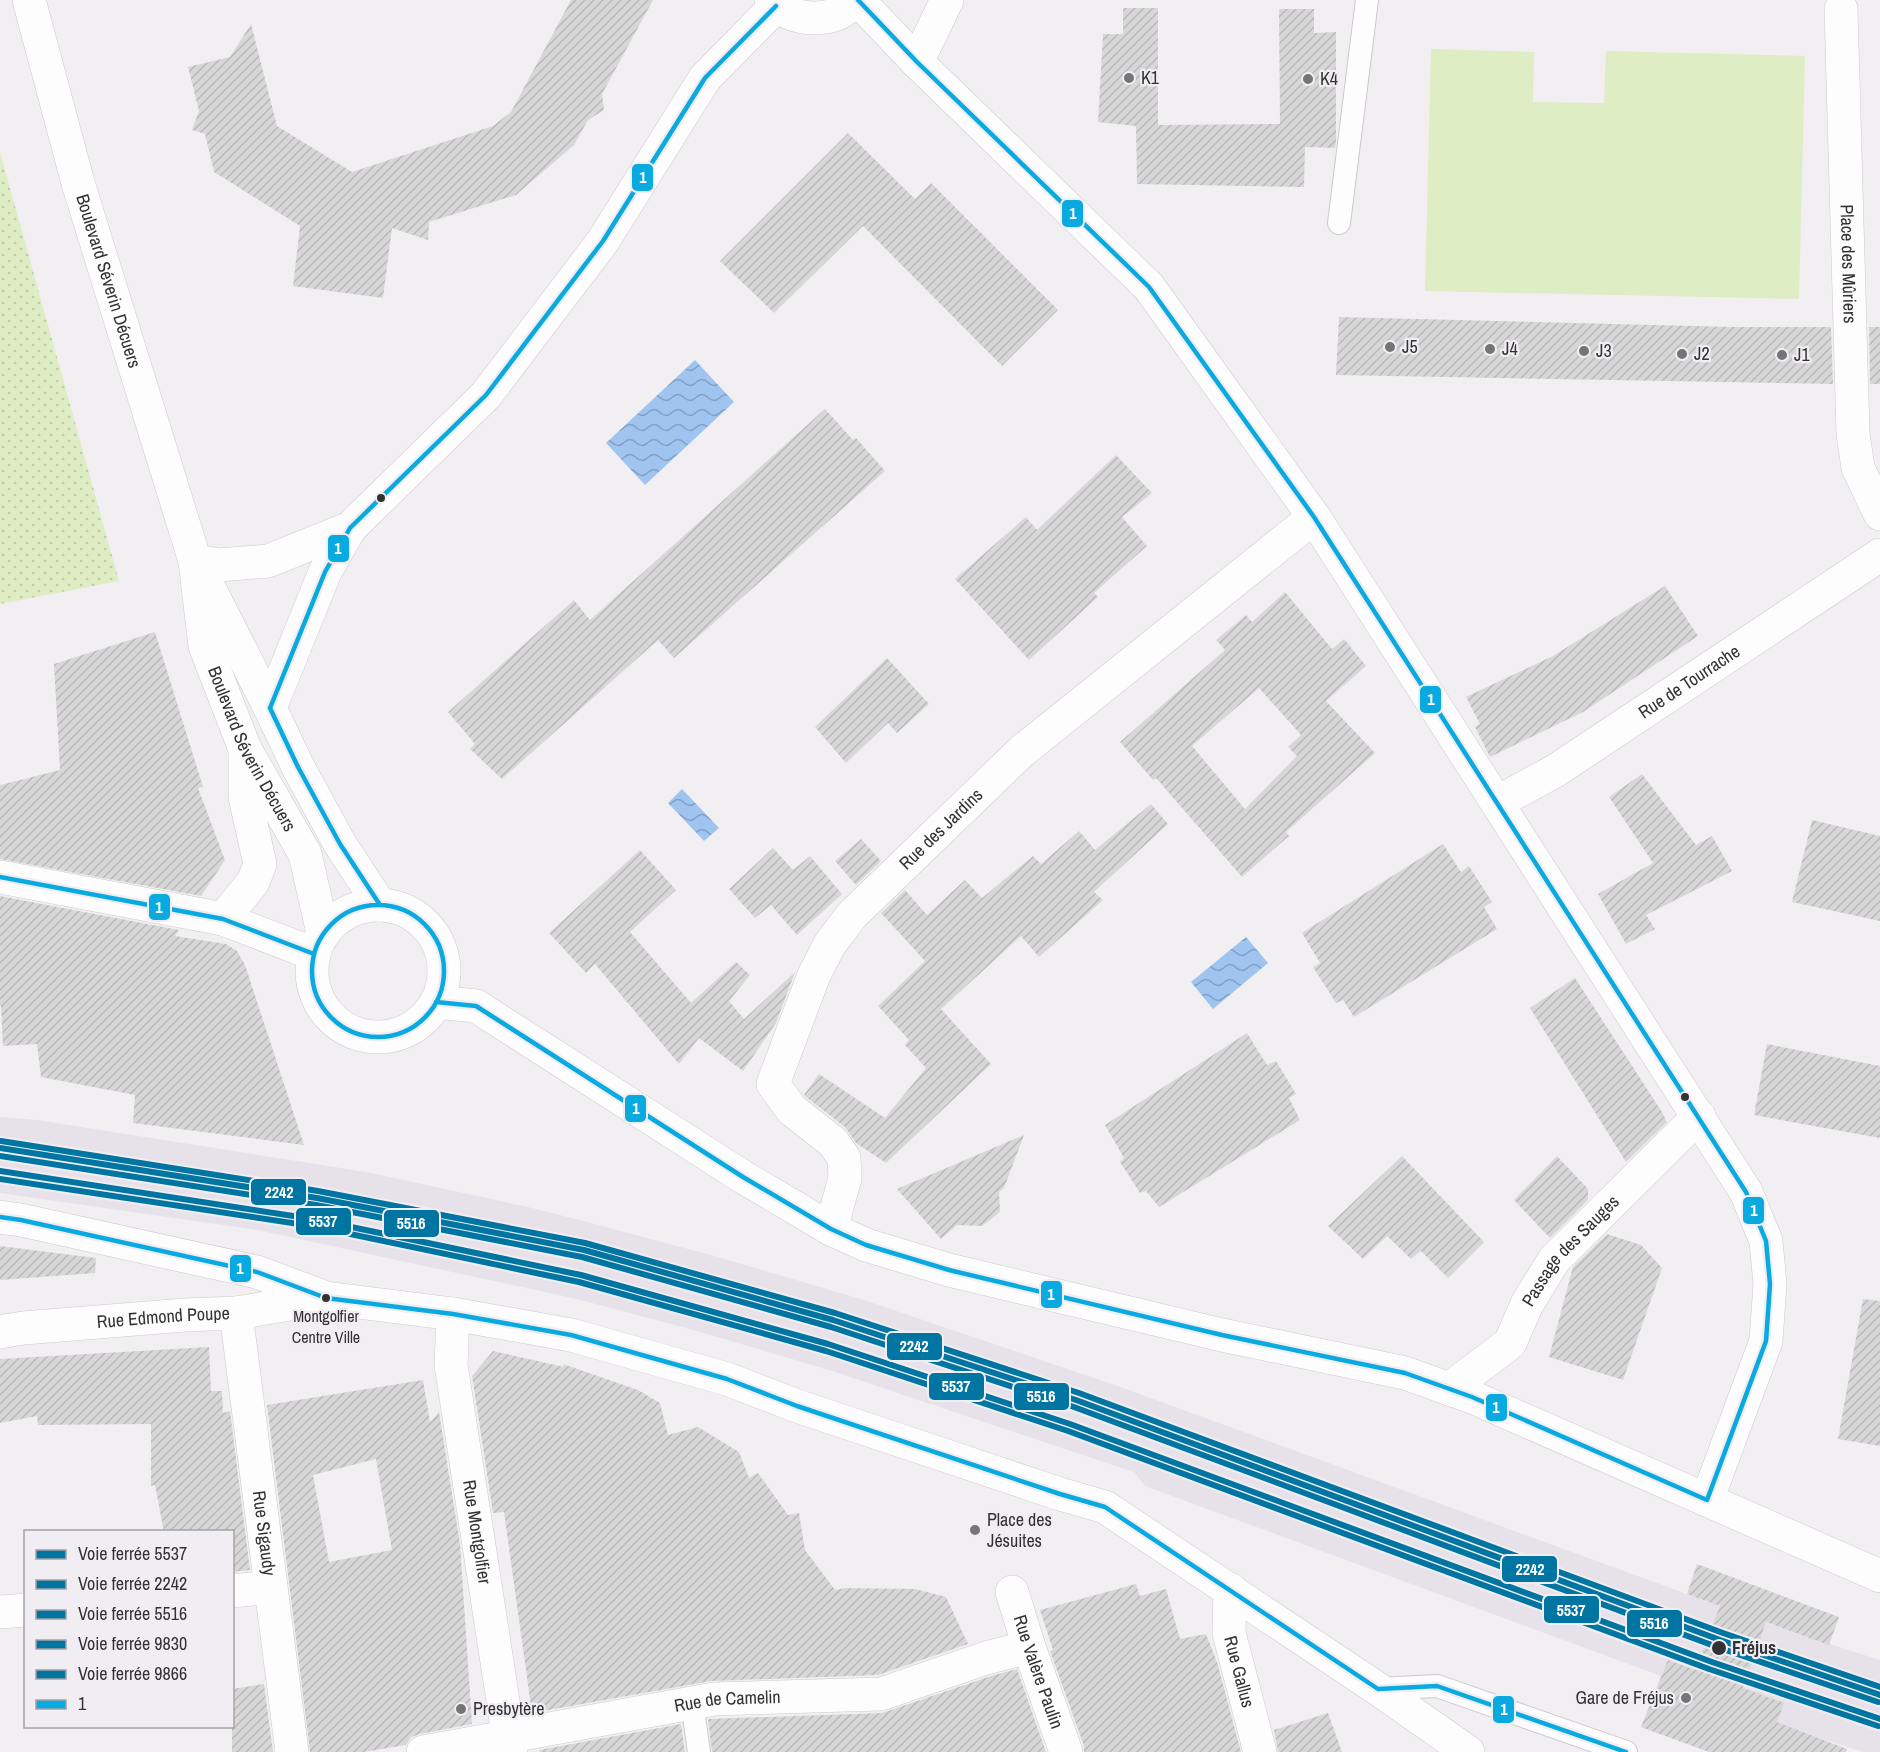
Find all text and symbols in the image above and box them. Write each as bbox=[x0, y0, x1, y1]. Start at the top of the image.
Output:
place label: K1 bbox=[1141, 65, 1160, 90]
place label: K4 bbox=[1320, 66, 1338, 91]
marker: K1 bbox=[1122, 71, 1136, 85]
marker: K4 bbox=[1301, 72, 1315, 86]
line badge: 1 bbox=[631, 163, 654, 192]
text: 1 bbox=[639, 166, 647, 188]
street label: Boulevard Séverin Décuers bbox=[70, 191, 147, 371]
line badge: 1 bbox=[1061, 199, 1084, 228]
text: 1 bbox=[1069, 202, 1077, 224]
street label: Place des Mûriers bbox=[1835, 204, 1863, 324]
place label: J5 bbox=[1402, 334, 1418, 359]
place label: J4 bbox=[1502, 336, 1518, 361]
place label: J3 bbox=[1596, 338, 1612, 363]
marker: J5 bbox=[1383, 340, 1397, 354]
place label: J2 bbox=[1694, 341, 1710, 366]
marker: J4 bbox=[1483, 342, 1497, 356]
place label: J1 bbox=[1794, 342, 1810, 367]
marker: J3 bbox=[1577, 344, 1591, 358]
marker: J2 bbox=[1675, 347, 1689, 361]
marker: J1 bbox=[1775, 348, 1789, 362]
unlabelled marker bbox=[375, 492, 387, 504]
line badge: 1 bbox=[327, 534, 350, 563]
text: 1 bbox=[334, 537, 342, 559]
street label: Rue de Tourrache bbox=[1633, 639, 1745, 724]
street label: Boulevard Séverin Décuers bbox=[202, 663, 302, 836]
line badge: 1 bbox=[1419, 685, 1442, 714]
text: 1 bbox=[1427, 688, 1435, 710]
street label: Rue des Jardins bbox=[893, 782, 988, 875]
line badge: 1 bbox=[148, 893, 171, 921]
text: 1 bbox=[155, 896, 163, 918]
unlabelled marker bbox=[1679, 1091, 1691, 1103]
line badge: 1 bbox=[624, 1094, 647, 1123]
text: 1 bbox=[632, 1097, 640, 1119]
line badge: 2242 bbox=[250, 1178, 307, 1206]
text: 2242 bbox=[264, 1181, 294, 1203]
street label: Passage des Sauges bbox=[1516, 1189, 1624, 1311]
line badge: 1 bbox=[1742, 1196, 1765, 1225]
text: 1 bbox=[1750, 1199, 1758, 1221]
line badge: 5537 bbox=[295, 1207, 352, 1236]
line badge: 5516 bbox=[383, 1209, 440, 1238]
text: 5537 bbox=[308, 1210, 338, 1232]
text: 5516 bbox=[396, 1212, 426, 1234]
line badge: 1 bbox=[229, 1254, 252, 1283]
text: 1 bbox=[236, 1257, 244, 1279]
line badge: 1 bbox=[1040, 1280, 1063, 1309]
text: 1 bbox=[1047, 1283, 1055, 1305]
marker: Montgolfier Centre Ville bbox=[320, 1292, 332, 1304]
street label: Rue Edmond Poupe bbox=[96, 1300, 230, 1334]
place label: Montgolfier Centre Ville bbox=[292, 1305, 360, 1348]
line badge: 2242 bbox=[886, 1332, 943, 1361]
text: 2242 bbox=[899, 1335, 929, 1357]
line badge: 5537 bbox=[928, 1372, 985, 1401]
text: 5537 bbox=[941, 1375, 971, 1397]
line badge: 5516 bbox=[1013, 1382, 1070, 1411]
text: 5516 bbox=[1026, 1385, 1056, 1407]
line badge: 1 bbox=[1485, 1393, 1508, 1422]
text: 1 bbox=[1492, 1396, 1500, 1418]
street label: Rue Montgolfier bbox=[457, 1478, 498, 1586]
street label: Rue Sigaudy bbox=[247, 1489, 282, 1578]
place label: Place des Jésuites bbox=[987, 1507, 1052, 1553]
marker: Place des Jésuites bbox=[968, 1523, 982, 1537]
legend bbox=[24, 1530, 234, 1728]
text: Voie ferrée 5537 bbox=[78, 1541, 187, 1566]
line badge: 2242 bbox=[1501, 1555, 1558, 1583]
text: 2242 bbox=[1515, 1558, 1545, 1580]
text: Voie ferrée 2242 bbox=[78, 1571, 187, 1596]
line badge: 5537 bbox=[1543, 1595, 1600, 1624]
text: 5537 bbox=[1556, 1599, 1586, 1621]
text: Voie ferrée 5516 bbox=[78, 1601, 187, 1626]
line badge: 5516 bbox=[1626, 1609, 1683, 1638]
street label: Rue Valère Paulin bbox=[1008, 1612, 1070, 1732]
text: 5516 bbox=[1639, 1612, 1669, 1634]
text: Voie ferrée 9830 bbox=[78, 1631, 187, 1656]
street label: Rue Gallus bbox=[1218, 1633, 1261, 1710]
place label: Fréjus bbox=[1732, 1635, 1776, 1660]
marker: Fréjus bbox=[1710, 1639, 1728, 1657]
text: Voie ferrée 9866 bbox=[78, 1661, 187, 1686]
street label: Rue de Camelin bbox=[672, 1684, 781, 1718]
place label: Gare de Fréjus bbox=[1576, 1685, 1674, 1710]
text: 1 bbox=[78, 1691, 87, 1716]
marker: Gare de Fréjus bbox=[1679, 1691, 1693, 1705]
line badge: 1 bbox=[1492, 1695, 1515, 1724]
place label: Presbytère bbox=[473, 1696, 544, 1721]
text: 1 bbox=[1500, 1698, 1508, 1720]
marker: Presbytère bbox=[454, 1702, 468, 1716]

